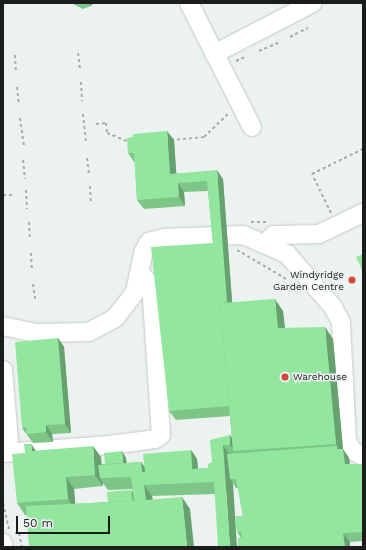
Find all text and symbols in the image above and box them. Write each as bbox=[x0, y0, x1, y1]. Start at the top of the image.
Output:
place label: Windyridge Garden Centre bbox=[273, 268, 344, 292]
marker: Windyridge Garden Centre bbox=[347, 275, 357, 285]
place label: Warehouse bbox=[293, 371, 347, 383]
marker: Warehouse bbox=[280, 372, 290, 382]
scale bar bbox=[18, 508, 112, 534]
text: 50 m bbox=[23, 516, 53, 530]

